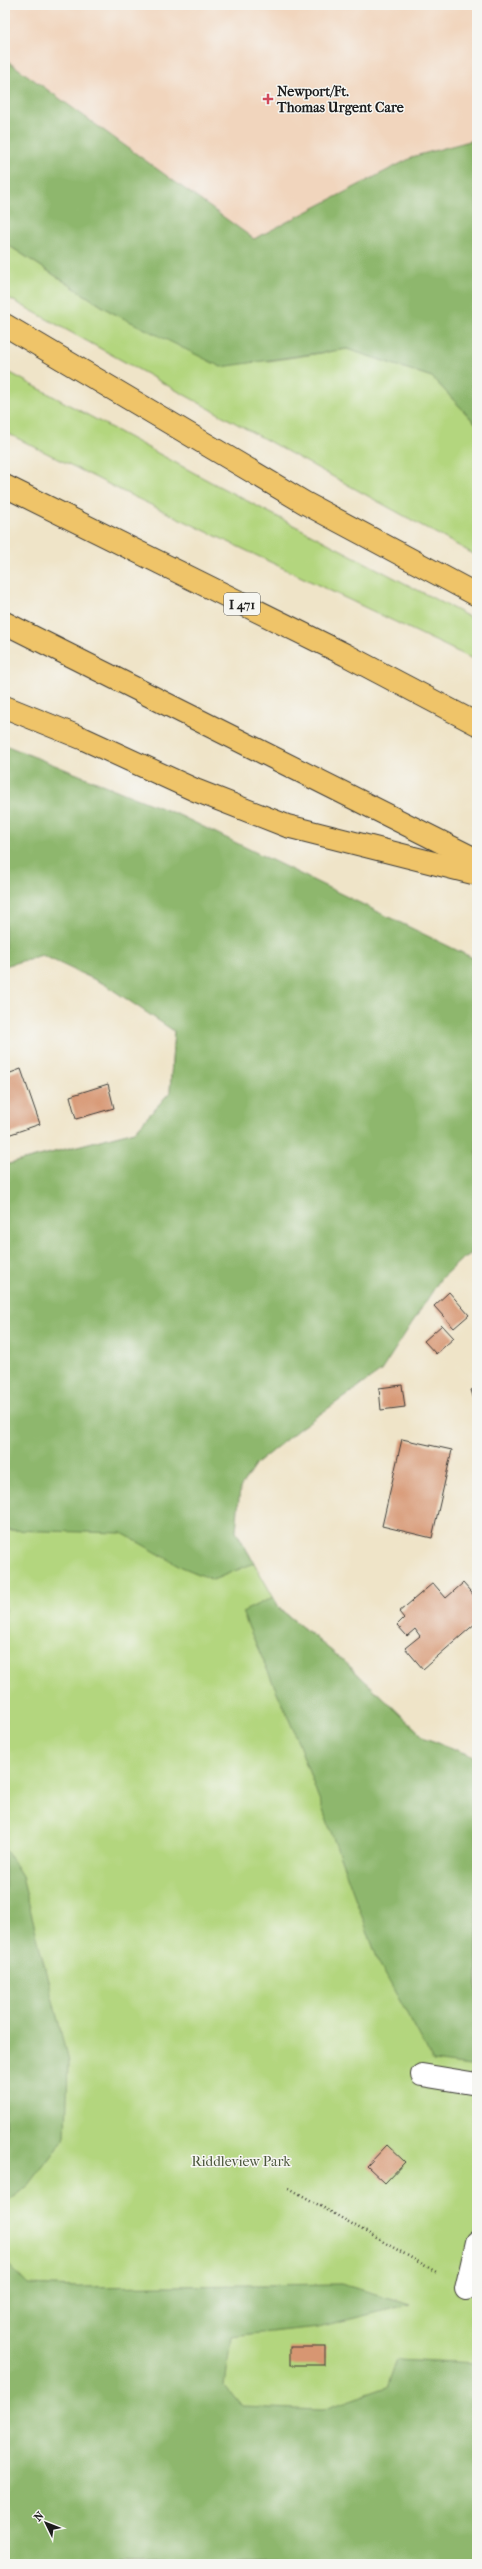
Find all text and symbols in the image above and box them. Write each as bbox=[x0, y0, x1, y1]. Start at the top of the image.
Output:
place label: Newport/Ft. Thomas Urgent Care bbox=[276, 83, 404, 116]
marker: Newport/Ft. Thomas Urgent Care bbox=[262, 93, 274, 105]
road number: I 471 bbox=[224, 593, 260, 615]
park label: Riddleview Park bbox=[191, 2153, 291, 2170]
north arrow bbox=[26, 2503, 66, 2543]
text: N bbox=[31, 2509, 47, 2524]

